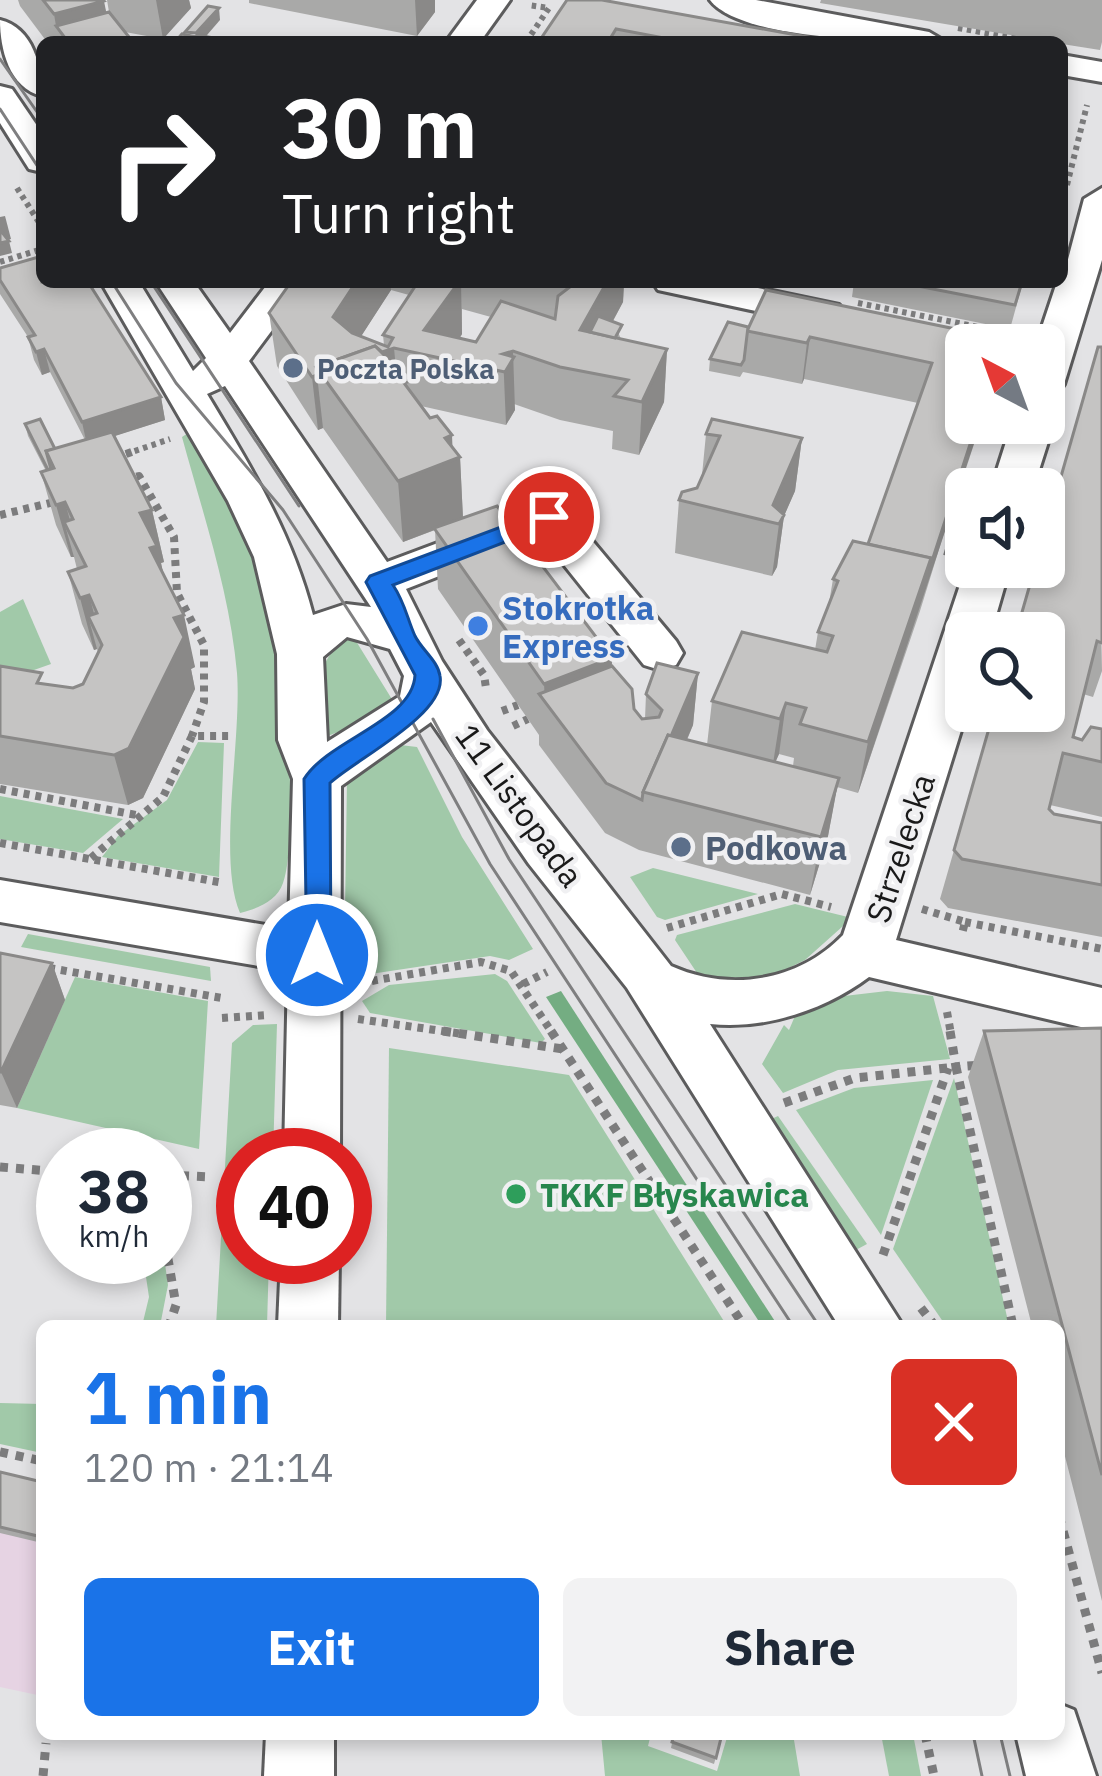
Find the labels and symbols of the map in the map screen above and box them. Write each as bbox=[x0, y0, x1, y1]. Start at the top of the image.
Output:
north arrow bbox=[945, 324, 1065, 444]
place label: Poczta Polska bbox=[317, 351, 495, 386]
marker: Poczta Polska bbox=[280, 355, 306, 381]
pin bbox=[498, 466, 600, 568]
place label: Stokrotka Express bbox=[502, 586, 655, 667]
marker: Stokrotka Express bbox=[465, 613, 491, 639]
street label: 11 Listopada bbox=[446, 715, 594, 895]
street label: Strzelecka bbox=[856, 768, 944, 928]
place label: Podkowa bbox=[705, 826, 847, 869]
marker: Podkowa bbox=[668, 834, 694, 860]
position arrow bbox=[254, 892, 380, 1018]
speed limit sign: 40 bbox=[216, 1128, 372, 1284]
place label: TKKF Błyskawica bbox=[540, 1173, 809, 1216]
marker: TKKF Błyskawica bbox=[503, 1181, 529, 1207]

